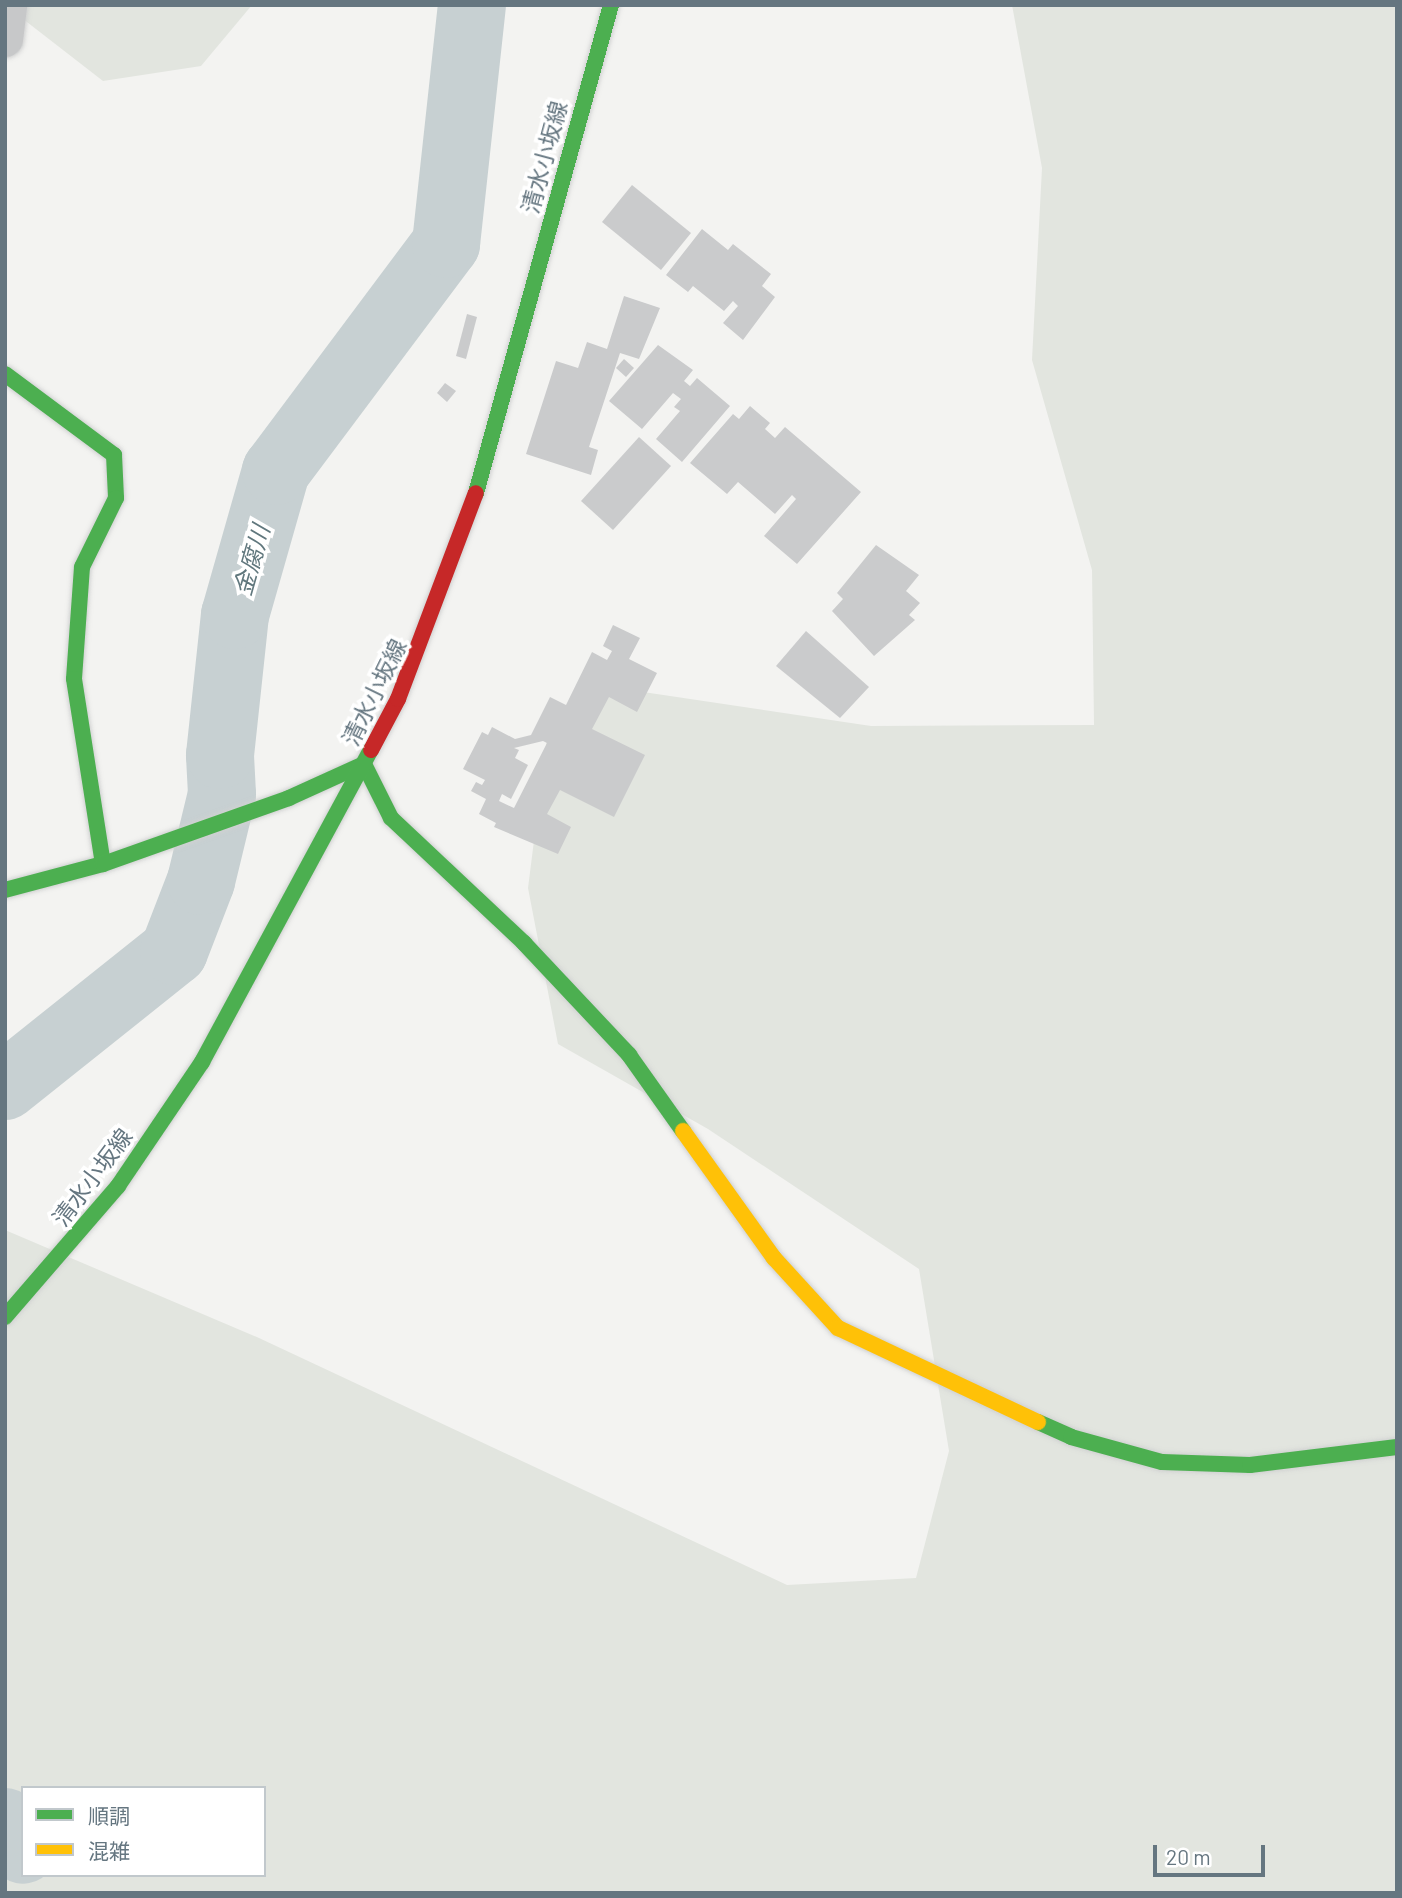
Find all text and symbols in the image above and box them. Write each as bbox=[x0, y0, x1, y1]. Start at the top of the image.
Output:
street label: 清水小坂線 bbox=[516, 98, 572, 216]
water label: 金腐川 bbox=[227, 521, 275, 599]
street label: 清水小坂線 bbox=[336, 634, 412, 750]
street label: 清水小坂線 bbox=[46, 1123, 138, 1231]
legend bbox=[21, 1786, 266, 1877]
text: 順調 bbox=[88, 1803, 130, 1828]
scale bar bbox=[1157, 1832, 1269, 1876]
text: 混雑 bbox=[88, 1838, 130, 1863]
text: 20 m bbox=[1166, 1844, 1211, 1869]

